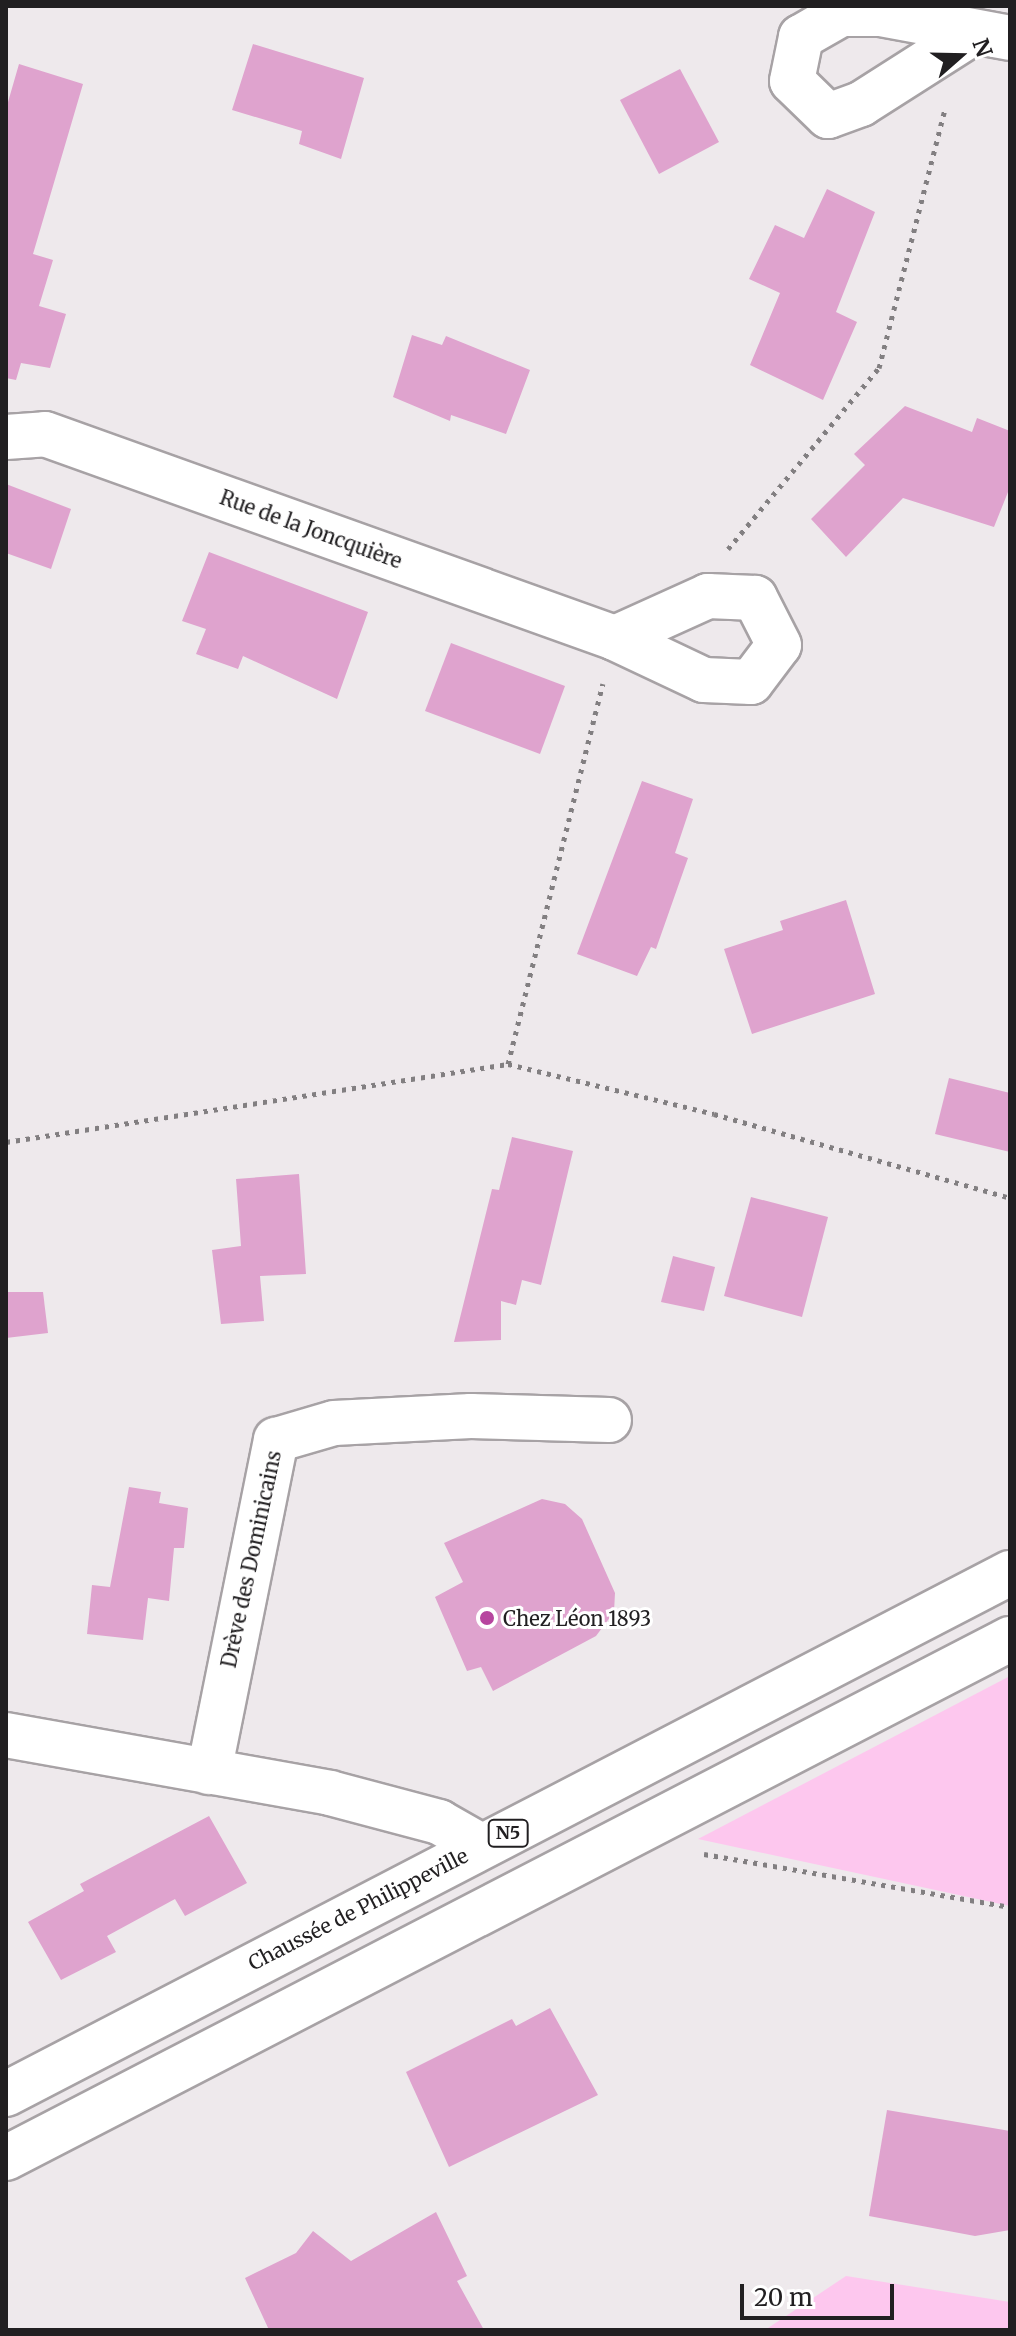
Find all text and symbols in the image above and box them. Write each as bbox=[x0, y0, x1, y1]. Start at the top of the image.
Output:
north arrow bbox=[920, 16, 1000, 96]
text: N bbox=[966, 35, 999, 61]
street label: Rue de la Joncquière bbox=[217, 485, 405, 573]
street label: Drève des Dominicains bbox=[216, 1448, 286, 1670]
place label: Chez Léon 1893 bbox=[503, 1606, 651, 1630]
marker: Chez Léon 1893 bbox=[478, 1609, 496, 1627]
road number: N5 bbox=[486, 1819, 530, 1847]
street label: Chaussée de Philippeville bbox=[244, 1843, 472, 1975]
scale bar bbox=[744, 2268, 898, 2318]
text: 20 m bbox=[754, 2282, 813, 2313]

